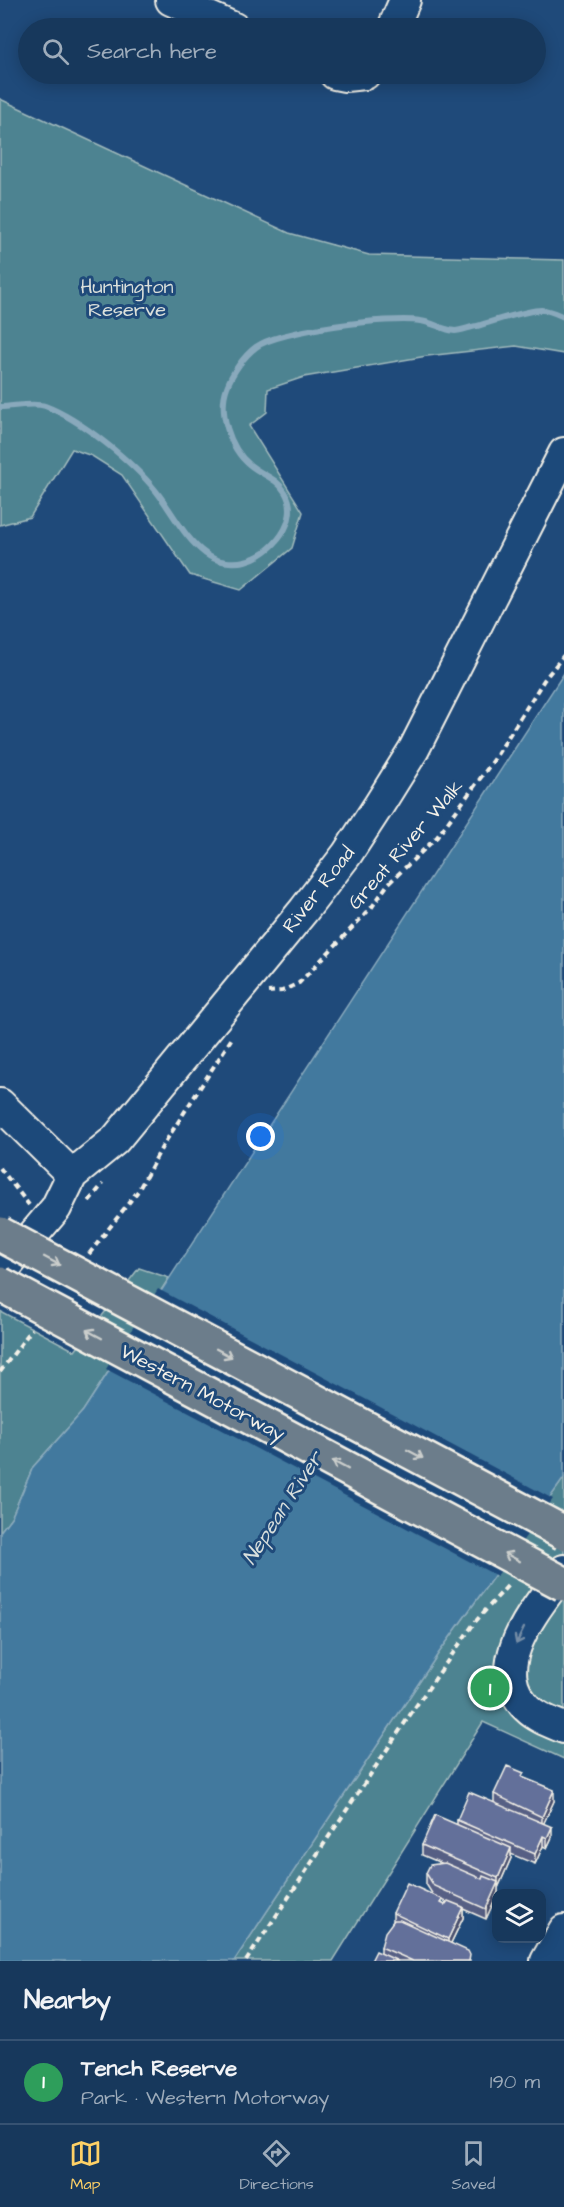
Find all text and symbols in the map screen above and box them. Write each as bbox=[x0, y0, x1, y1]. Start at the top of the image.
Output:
search box bbox=[18, 18, 546, 84]
icon: search bbox=[39, 35, 72, 68]
text: Search here bbox=[87, 36, 217, 67]
park label: Huntington Reserve bbox=[80, 273, 174, 324]
street label: Great River Walk bbox=[341, 774, 470, 916]
street label: River Road bbox=[276, 840, 362, 939]
your location bbox=[246, 1122, 275, 1151]
one-way arrow bbox=[42, 1256, 60, 1267]
one-way arrow bbox=[85, 1328, 103, 1339]
street label: Western Motorway bbox=[115, 1338, 290, 1449]
one-way arrow bbox=[215, 1347, 232, 1359]
water label: Nepean River bbox=[235, 1444, 331, 1570]
one-way arrow bbox=[405, 1449, 423, 1460]
one-way arrow bbox=[332, 1459, 349, 1471]
one-way arrow bbox=[504, 1550, 522, 1562]
one-way arrow bbox=[513, 1627, 525, 1645]
pin: 1 bbox=[470, 1666, 510, 1710]
map controls bbox=[492, 1889, 546, 1943]
button: layers bbox=[492, 1889, 546, 1943]
text: Nearby bbox=[24, 1982, 111, 2018]
text: Tench Reserve bbox=[81, 2053, 237, 2084]
text: 1 bbox=[42, 2068, 45, 2096]
text: 190 m bbox=[490, 2068, 540, 2096]
text: Park · Western Motorway bbox=[81, 2084, 329, 2112]
tab: Map bbox=[69, 2137, 102, 2195]
tab: Directions bbox=[240, 2137, 314, 2195]
tab: Saved bbox=[452, 2137, 495, 2195]

